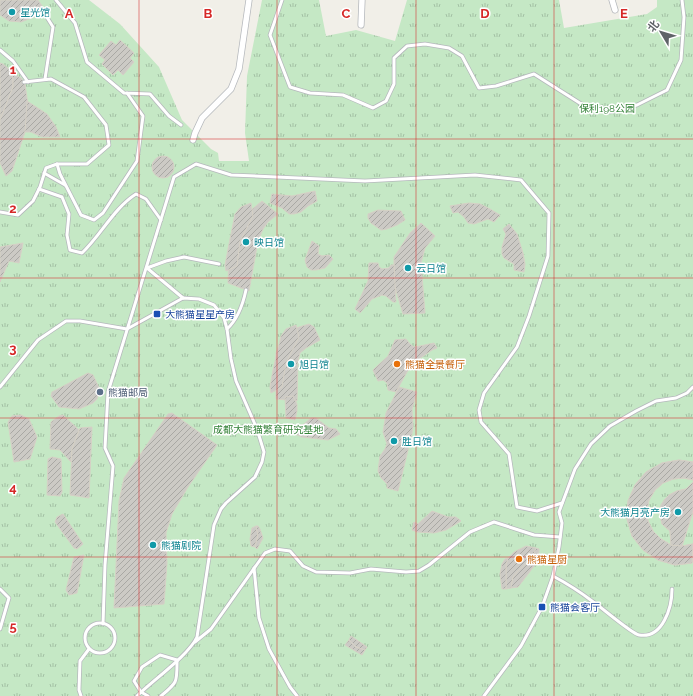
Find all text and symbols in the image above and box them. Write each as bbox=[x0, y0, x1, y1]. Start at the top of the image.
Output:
text: A bbox=[65, 6, 74, 21]
text: B bbox=[204, 6, 213, 21]
text: C bbox=[342, 6, 351, 21]
text: D bbox=[480, 6, 490, 21]
text: E bbox=[620, 6, 628, 21]
marker: 星光馆 bbox=[7, 7, 17, 17]
place label: 星光馆 bbox=[20, 7, 50, 18]
north arrow bbox=[641, 12, 681, 52]
text: 北 bbox=[645, 18, 662, 34]
text: 1 bbox=[10, 62, 17, 77]
park label: 保利198公园 bbox=[579, 103, 635, 114]
text: 2 bbox=[9, 201, 17, 216]
marker: 映日馆 bbox=[241, 237, 251, 247]
place label: 映日馆 bbox=[254, 237, 284, 248]
marker: 云日馆 bbox=[403, 263, 413, 273]
place label: 云日馆 bbox=[416, 263, 446, 274]
marker: 大熊猫星星产房 bbox=[152, 309, 162, 319]
place label: 大熊猫星星产房 bbox=[165, 309, 235, 320]
text: 3 bbox=[9, 341, 17, 356]
marker: 旭日馆 bbox=[286, 359, 296, 369]
place label: 旭日馆 bbox=[299, 359, 329, 370]
marker: 熊猫全景餐厅 bbox=[392, 359, 402, 369]
place label: 熊猫全景餐厅 bbox=[405, 359, 465, 370]
marker: 熊猫邮局 bbox=[95, 387, 105, 397]
place label: 熊猫邮局 bbox=[108, 387, 148, 398]
park label: 成都大熊猫繁育研究基地 bbox=[213, 424, 324, 435]
marker: 胜日馆 bbox=[389, 436, 399, 446]
place label: 胜日馆 bbox=[402, 436, 432, 447]
text: 4 bbox=[9, 480, 17, 495]
place label: 大熊猫月亮产房 bbox=[600, 507, 670, 518]
marker: 大熊猫月亮产房 bbox=[673, 507, 683, 517]
marker: 熊猫剧院 bbox=[148, 540, 158, 550]
place label: 熊猫剧院 bbox=[161, 540, 201, 551]
marker: 熊猫星厨 bbox=[514, 554, 524, 564]
place label: 熊猫星厨 bbox=[527, 554, 567, 565]
marker: 熊猫会客厅 bbox=[537, 602, 547, 612]
place label: 熊猫会客厅 bbox=[550, 602, 600, 613]
text: 5 bbox=[9, 619, 17, 634]

